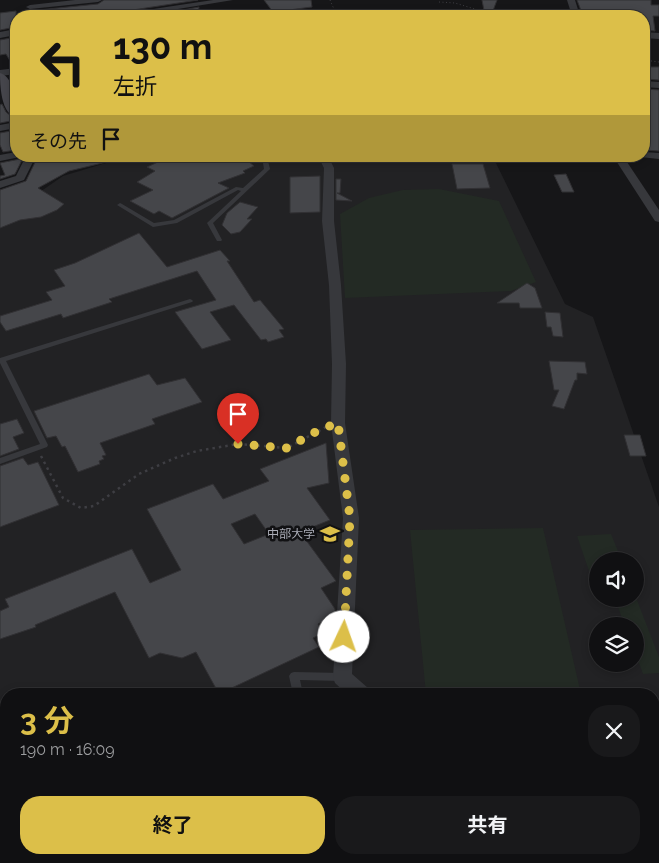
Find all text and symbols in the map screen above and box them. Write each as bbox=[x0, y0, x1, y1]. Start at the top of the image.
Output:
text: 130 m bbox=[113, 26, 212, 67]
icon: left bbox=[30, 30, 95, 95]
text: 左折 bbox=[113, 73, 157, 99]
icon: arrive bbox=[97, 125, 125, 153]
text: その先 bbox=[30, 130, 87, 152]
pin bbox=[217, 393, 259, 444]
icon: arrive bbox=[224, 400, 252, 428]
school or university icon: 中部大学 bbox=[319, 523, 341, 545]
place label: 中部大学 bbox=[267, 527, 315, 541]
map controls bbox=[589, 552, 644, 672]
button: sound bbox=[589, 552, 644, 607]
position arrow bbox=[317, 610, 369, 662]
button: layers bbox=[589, 617, 644, 672]
text: 3 分 bbox=[20, 703, 74, 738]
button: close bbox=[588, 705, 640, 757]
text: 190 m · 16:09 bbox=[20, 740, 115, 759]
button: 終了 bbox=[20, 796, 325, 854]
button: 共有 bbox=[335, 796, 640, 854]

